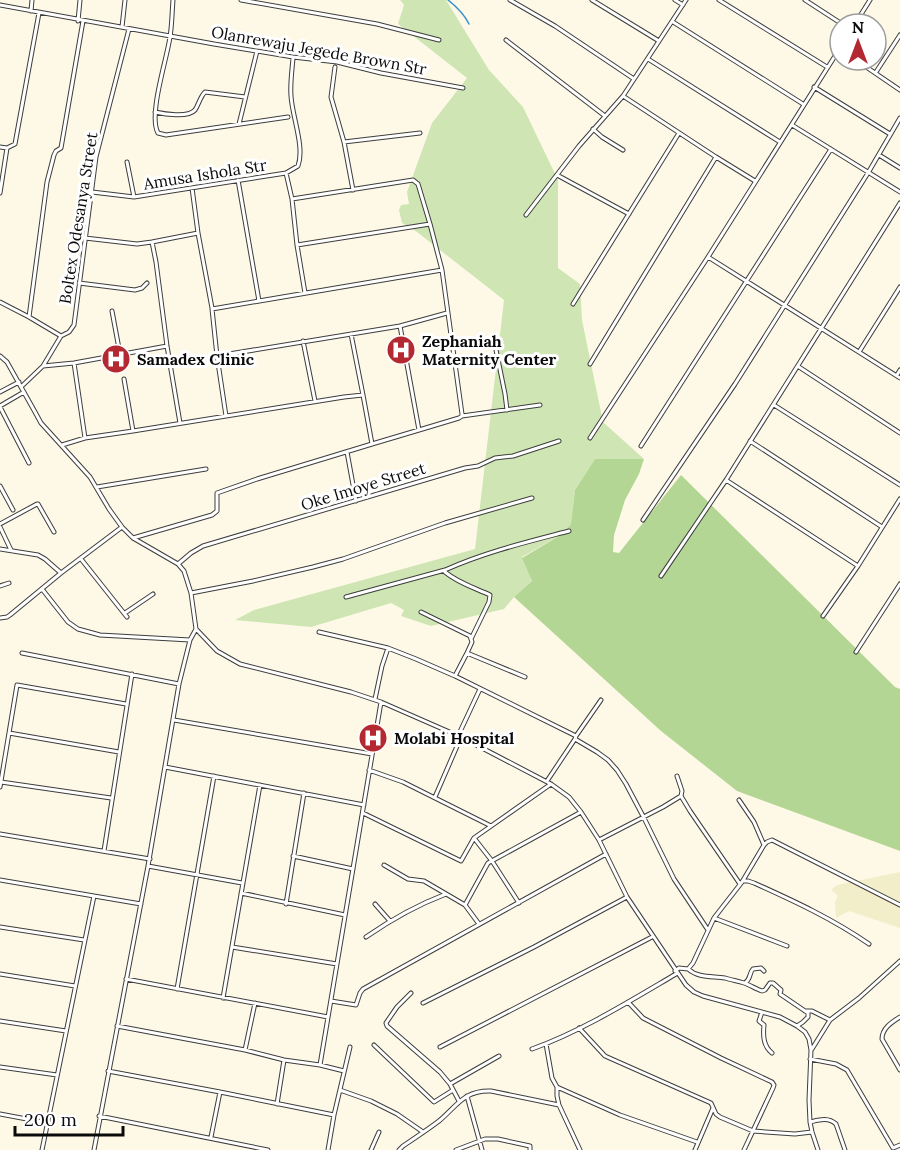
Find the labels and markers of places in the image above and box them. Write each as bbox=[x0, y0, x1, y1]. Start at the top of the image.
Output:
place label: Zephaniah Maternity Center bbox=[422, 331, 557, 369]
hospital icon: Zephaniah Maternity Center bbox=[385, 334, 417, 366]
hospital icon: Samadex Clinic bbox=[100, 343, 132, 375]
place label: Samadex Clinic bbox=[137, 349, 255, 369]
hospital icon: Molabi Hospital bbox=[357, 722, 389, 754]
place label: Molabi Hospital bbox=[394, 728, 514, 748]

